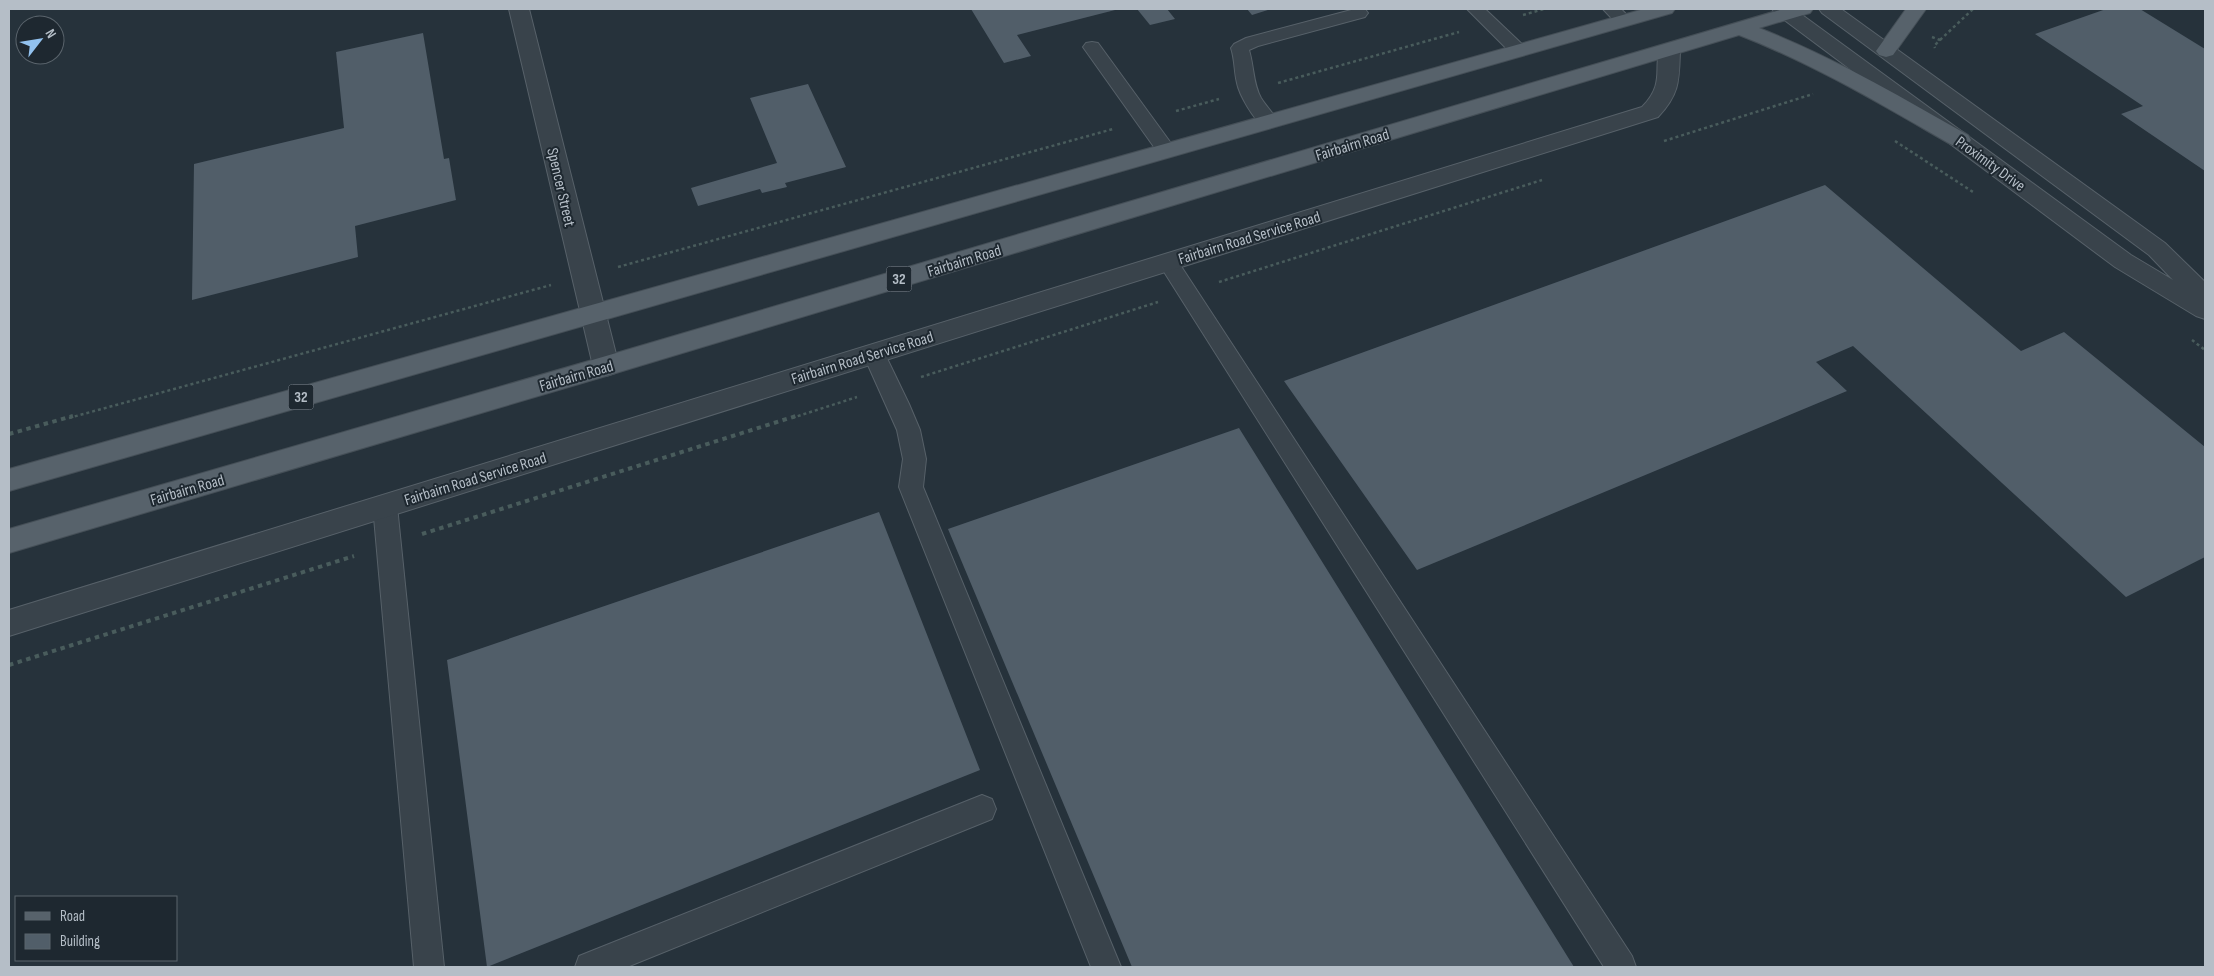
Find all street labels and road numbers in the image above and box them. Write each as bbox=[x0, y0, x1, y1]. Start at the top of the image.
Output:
street label: Fairbairn Road bbox=[1313, 125, 1392, 166]
street label: Proximity Drive bbox=[1952, 133, 2029, 196]
street label: Spencer Street bbox=[542, 146, 579, 229]
street label: Fairbairn Road Service Road bbox=[1176, 208, 1323, 269]
street label: Fairbairn Road bbox=[925, 241, 1004, 282]
road number: 32 bbox=[886, 266, 912, 292]
street label: Fairbairn Road Service Road bbox=[789, 328, 936, 389]
street label: Fairbairn Road bbox=[537, 357, 616, 396]
road number: 32 bbox=[288, 384, 314, 410]
street label: Fairbairn Road Service Road bbox=[402, 449, 549, 510]
street label: Fairbairn Road bbox=[148, 471, 227, 510]

